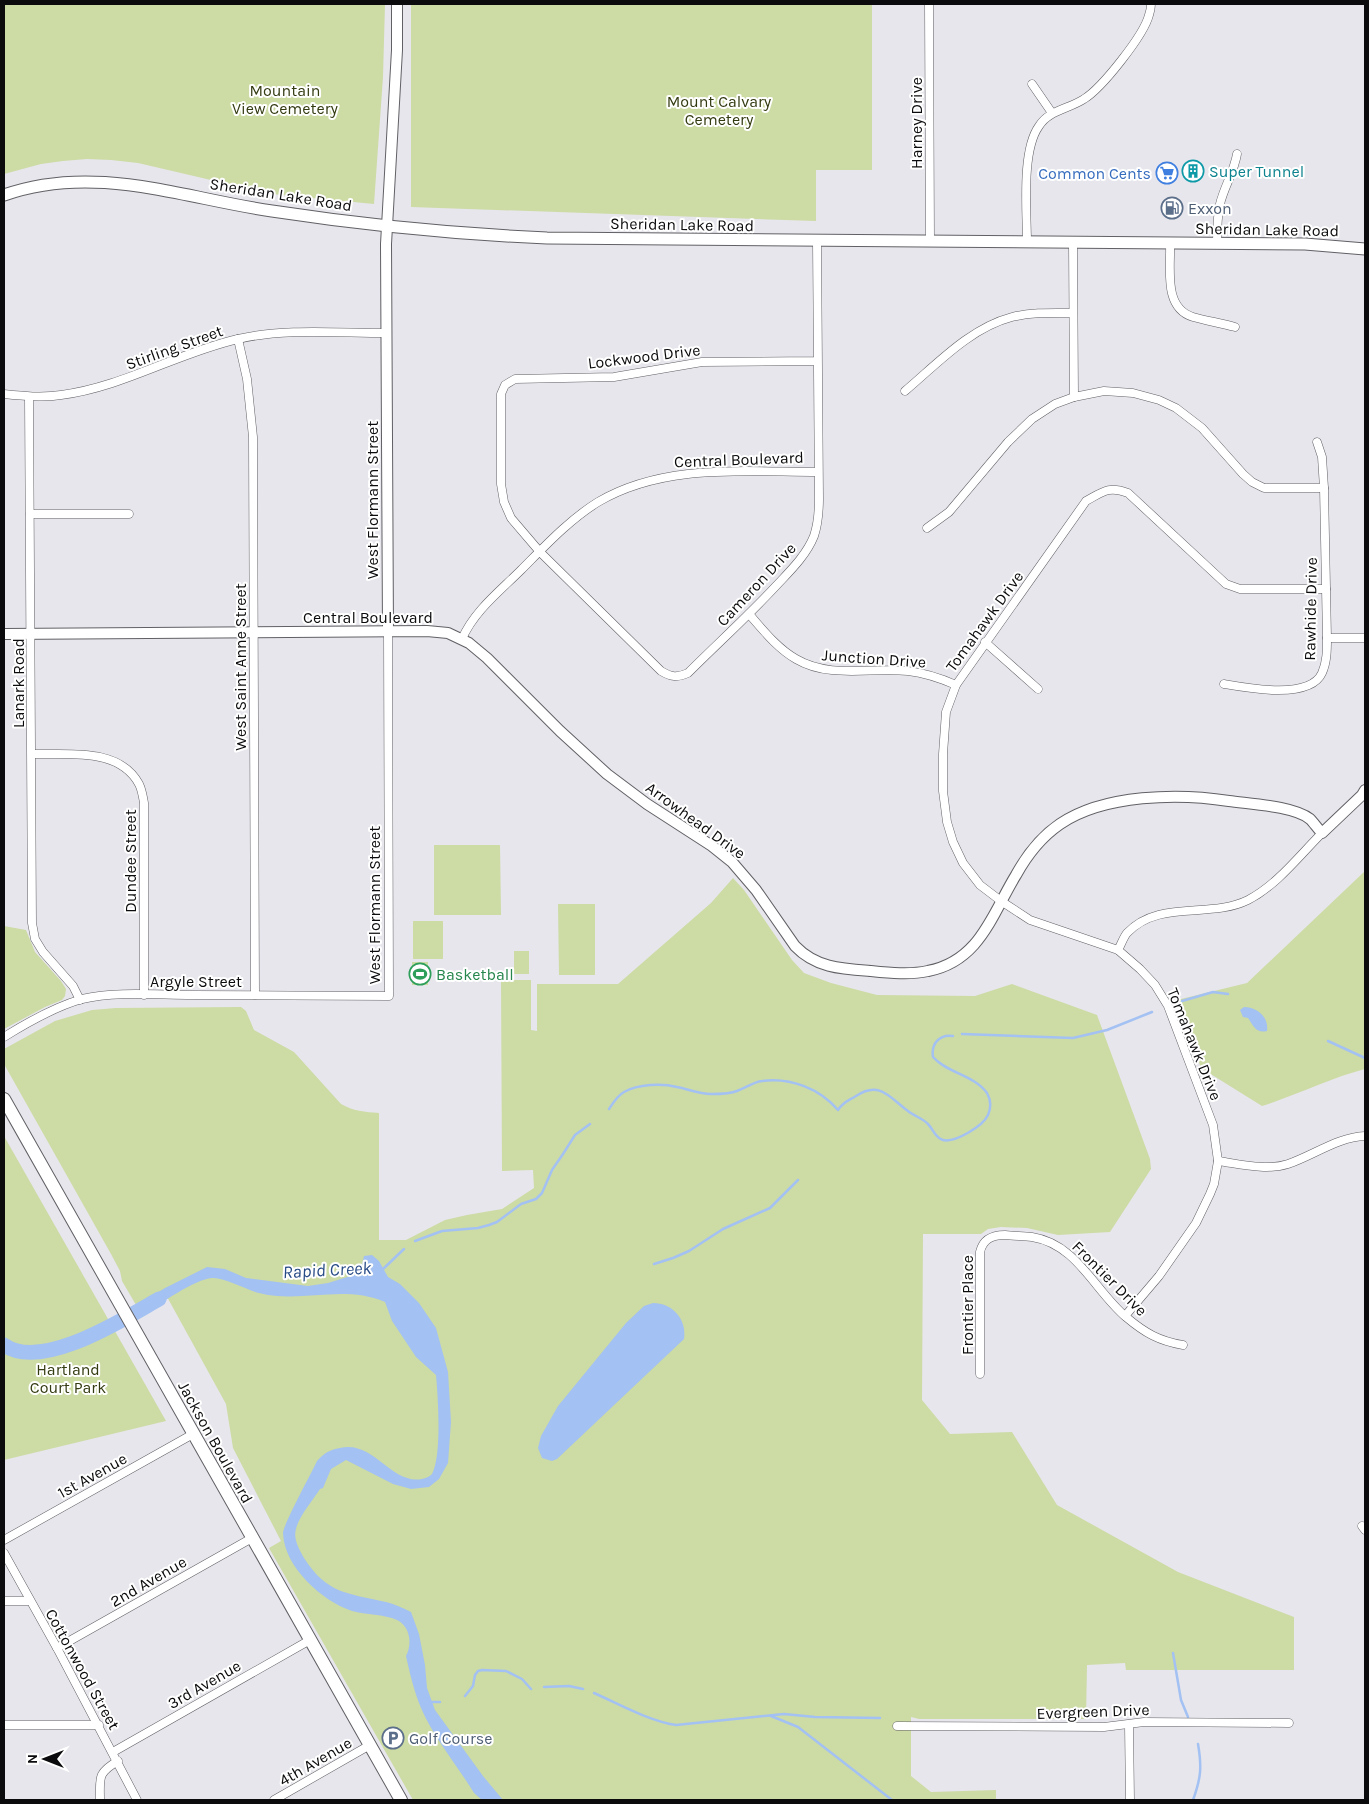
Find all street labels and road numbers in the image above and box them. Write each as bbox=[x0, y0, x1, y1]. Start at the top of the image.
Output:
street label: Harney Drive bbox=[907, 77, 926, 169]
street label: Sheridan Lake Road bbox=[208, 174, 354, 215]
street label: Sheridan Lake Road bbox=[610, 214, 754, 235]
street label: Sheridan Lake Road bbox=[1195, 219, 1339, 240]
street label: Stirling Street bbox=[123, 321, 225, 374]
street label: Lockwood Drive bbox=[587, 340, 701, 373]
street label: West Flormann Street bbox=[363, 421, 382, 579]
street label: Central Boulevard bbox=[674, 448, 804, 471]
street label: Cameron Drive bbox=[713, 539, 800, 630]
street label: Rawhide Drive bbox=[1300, 557, 1321, 661]
street label: Tomahawk Drive bbox=[942, 567, 1027, 675]
street label: West Saint Anne Street bbox=[231, 583, 250, 751]
street label: Central Boulevard bbox=[303, 608, 433, 627]
street label: Lanark Road bbox=[9, 638, 28, 728]
street label: Junction Drive bbox=[821, 645, 927, 672]
street label: Arrowhead Drive bbox=[642, 778, 749, 863]
street label: Dundee Street bbox=[121, 809, 140, 913]
street label: West Flormann Street bbox=[365, 826, 384, 984]
street label: Argyle Street bbox=[150, 972, 242, 991]
street label: Tomahawk Drive bbox=[1163, 985, 1226, 1103]
street label: Frontier Drive bbox=[1068, 1237, 1151, 1320]
street label: Frontier Place bbox=[958, 1255, 977, 1355]
street label: Jackson Boulevard bbox=[174, 1378, 257, 1506]
street label: 1st Avenue bbox=[54, 1449, 130, 1502]
street label: 2nd Avenue bbox=[107, 1552, 190, 1611]
street label: Cottonwood Street bbox=[41, 1605, 124, 1733]
street label: 3rd Avenue bbox=[164, 1656, 244, 1713]
street label: Evergreen Drive bbox=[1036, 1700, 1150, 1723]
street label: 4th Avenue bbox=[275, 1733, 355, 1790]

